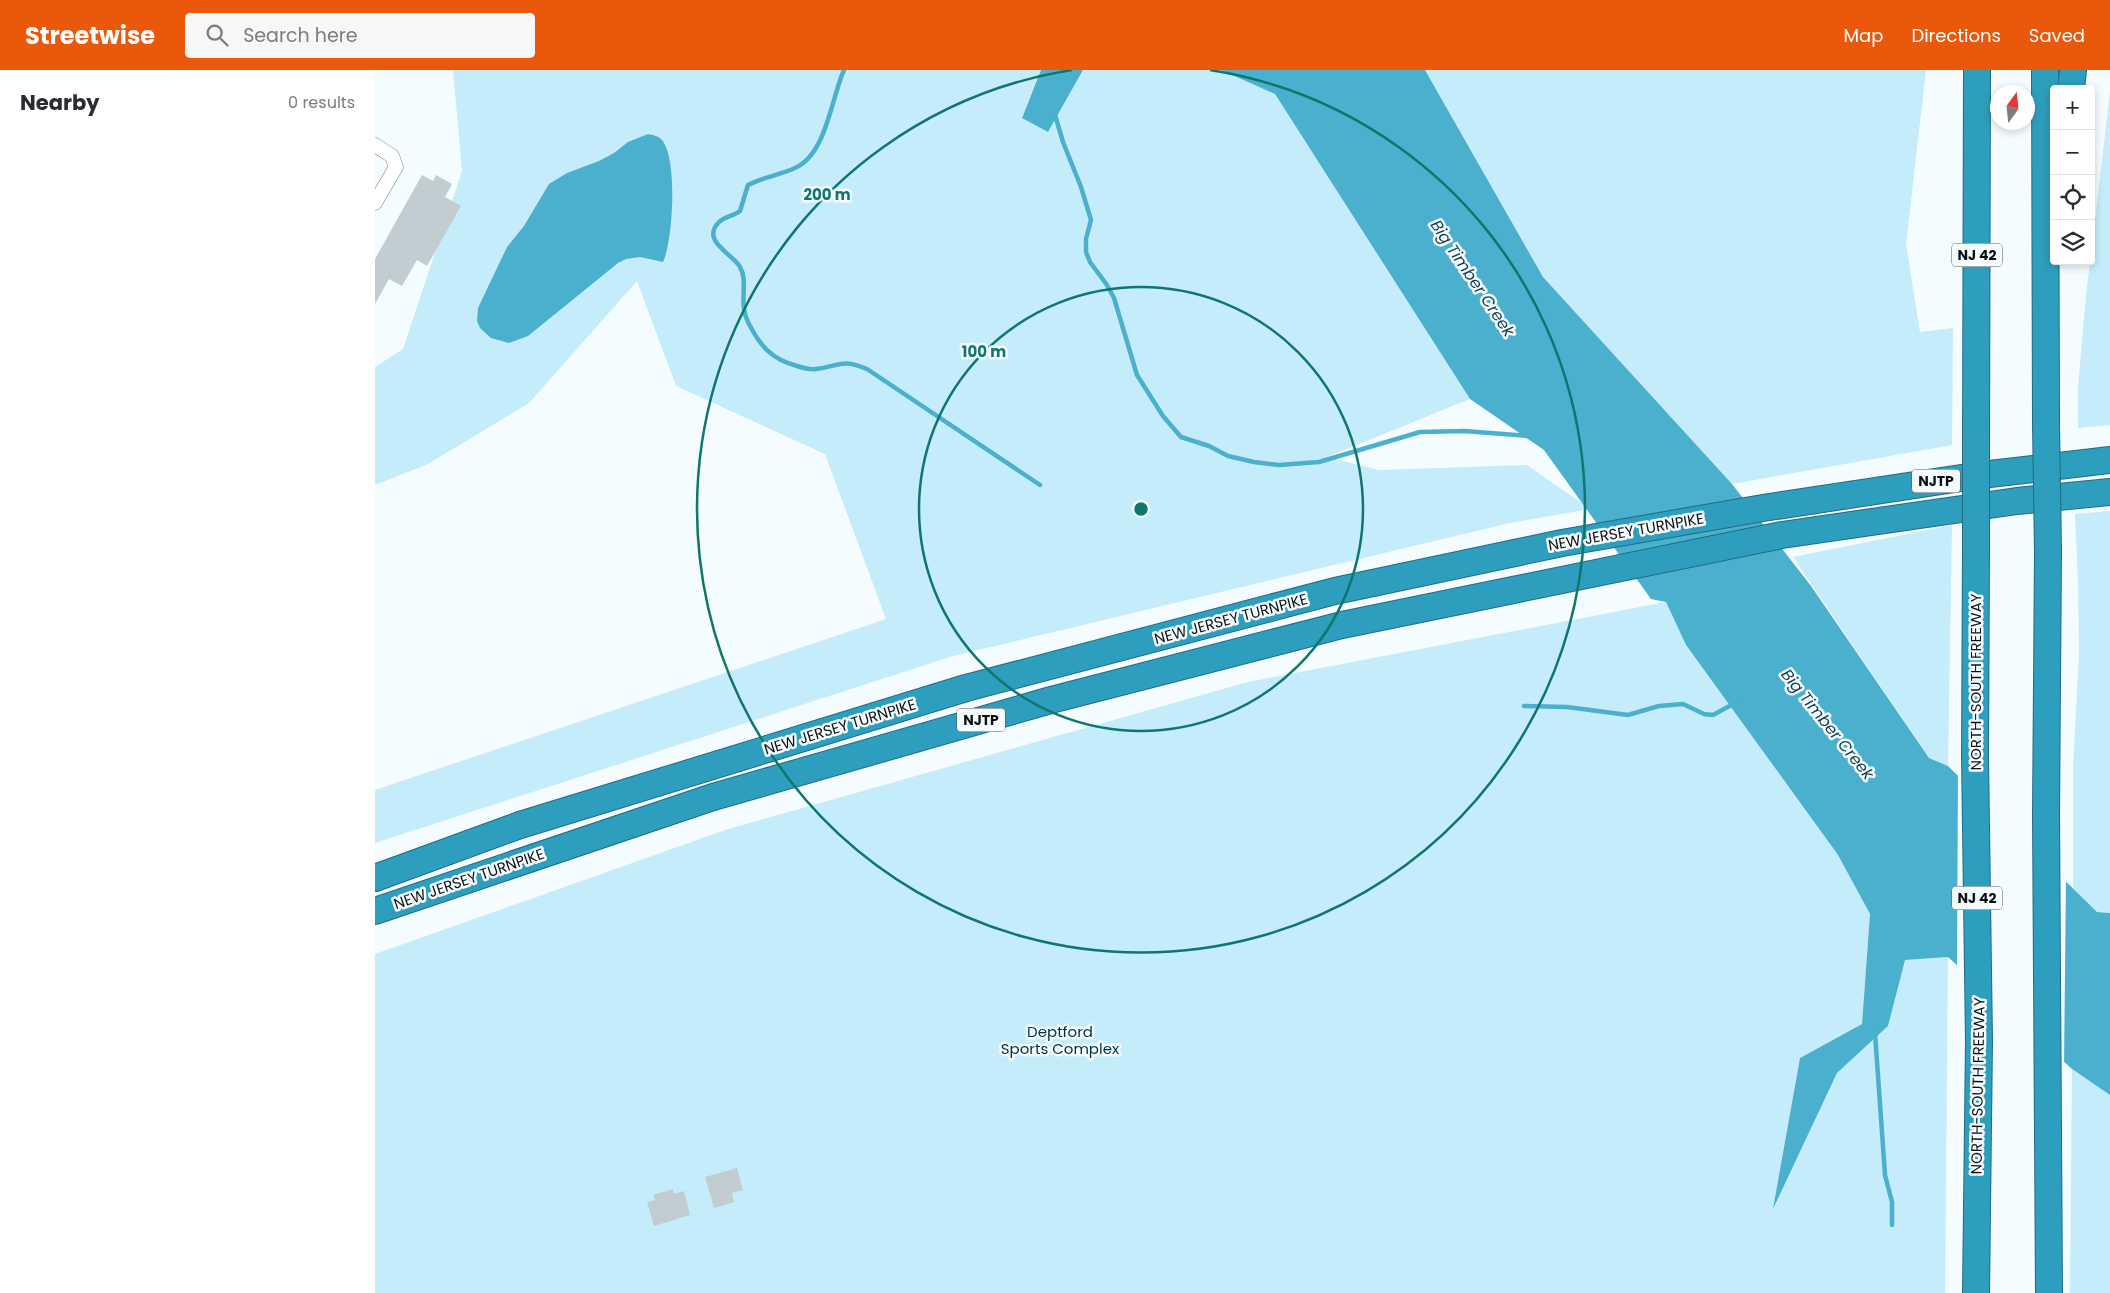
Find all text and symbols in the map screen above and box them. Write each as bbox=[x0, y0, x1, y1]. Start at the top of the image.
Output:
search box bbox=[185, 13, 535, 58]
text: Streetwise bbox=[25, 19, 155, 52]
icon: search bbox=[203, 21, 231, 49]
text: Search here bbox=[243, 22, 358, 49]
text: Map bbox=[1844, 23, 1883, 48]
text: Directions bbox=[1911, 23, 2001, 48]
text: Saved bbox=[2029, 23, 2085, 48]
north arrow bbox=[1990, 85, 2035, 130]
map controls bbox=[2050, 85, 2095, 265]
button: + bbox=[2050, 85, 2095, 130]
text: Nearby bbox=[20, 88, 100, 117]
text: 0 results bbox=[288, 91, 355, 114]
button: − bbox=[2050, 130, 2095, 175]
button: locate bbox=[2050, 175, 2095, 220]
text: 200 m bbox=[803, 184, 851, 205]
water label: Big Timber Creek bbox=[1425, 215, 1521, 342]
button: layers bbox=[2050, 220, 2095, 265]
road number: NJ 42 bbox=[1952, 244, 2002, 266]
text: 100 m bbox=[962, 341, 1006, 362]
road number: NJTP bbox=[1912, 470, 1960, 492]
centre of rings bbox=[1132, 500, 1150, 518]
street label: NEW JERSEY TURNPIKE bbox=[1546, 507, 1705, 556]
street label: NEW JERSEY TURNPIKE bbox=[1152, 588, 1310, 649]
street label: NORTH-SOUTH FREEWAY bbox=[1965, 593, 1986, 771]
water label: Big Timber Creek bbox=[1776, 664, 1880, 785]
street label: NEW JERSEY TURNPIKE bbox=[761, 693, 918, 760]
road number: NJTP bbox=[957, 708, 1005, 732]
street label: NEW JERSEY TURNPIKE bbox=[391, 843, 547, 914]
road number: NJ 42 bbox=[1952, 886, 2002, 910]
street label: NORTH-SOUTH FREEWAY bbox=[1965, 997, 1990, 1175]
park label: Deptford Sports Complex bbox=[1001, 1021, 1119, 1059]

